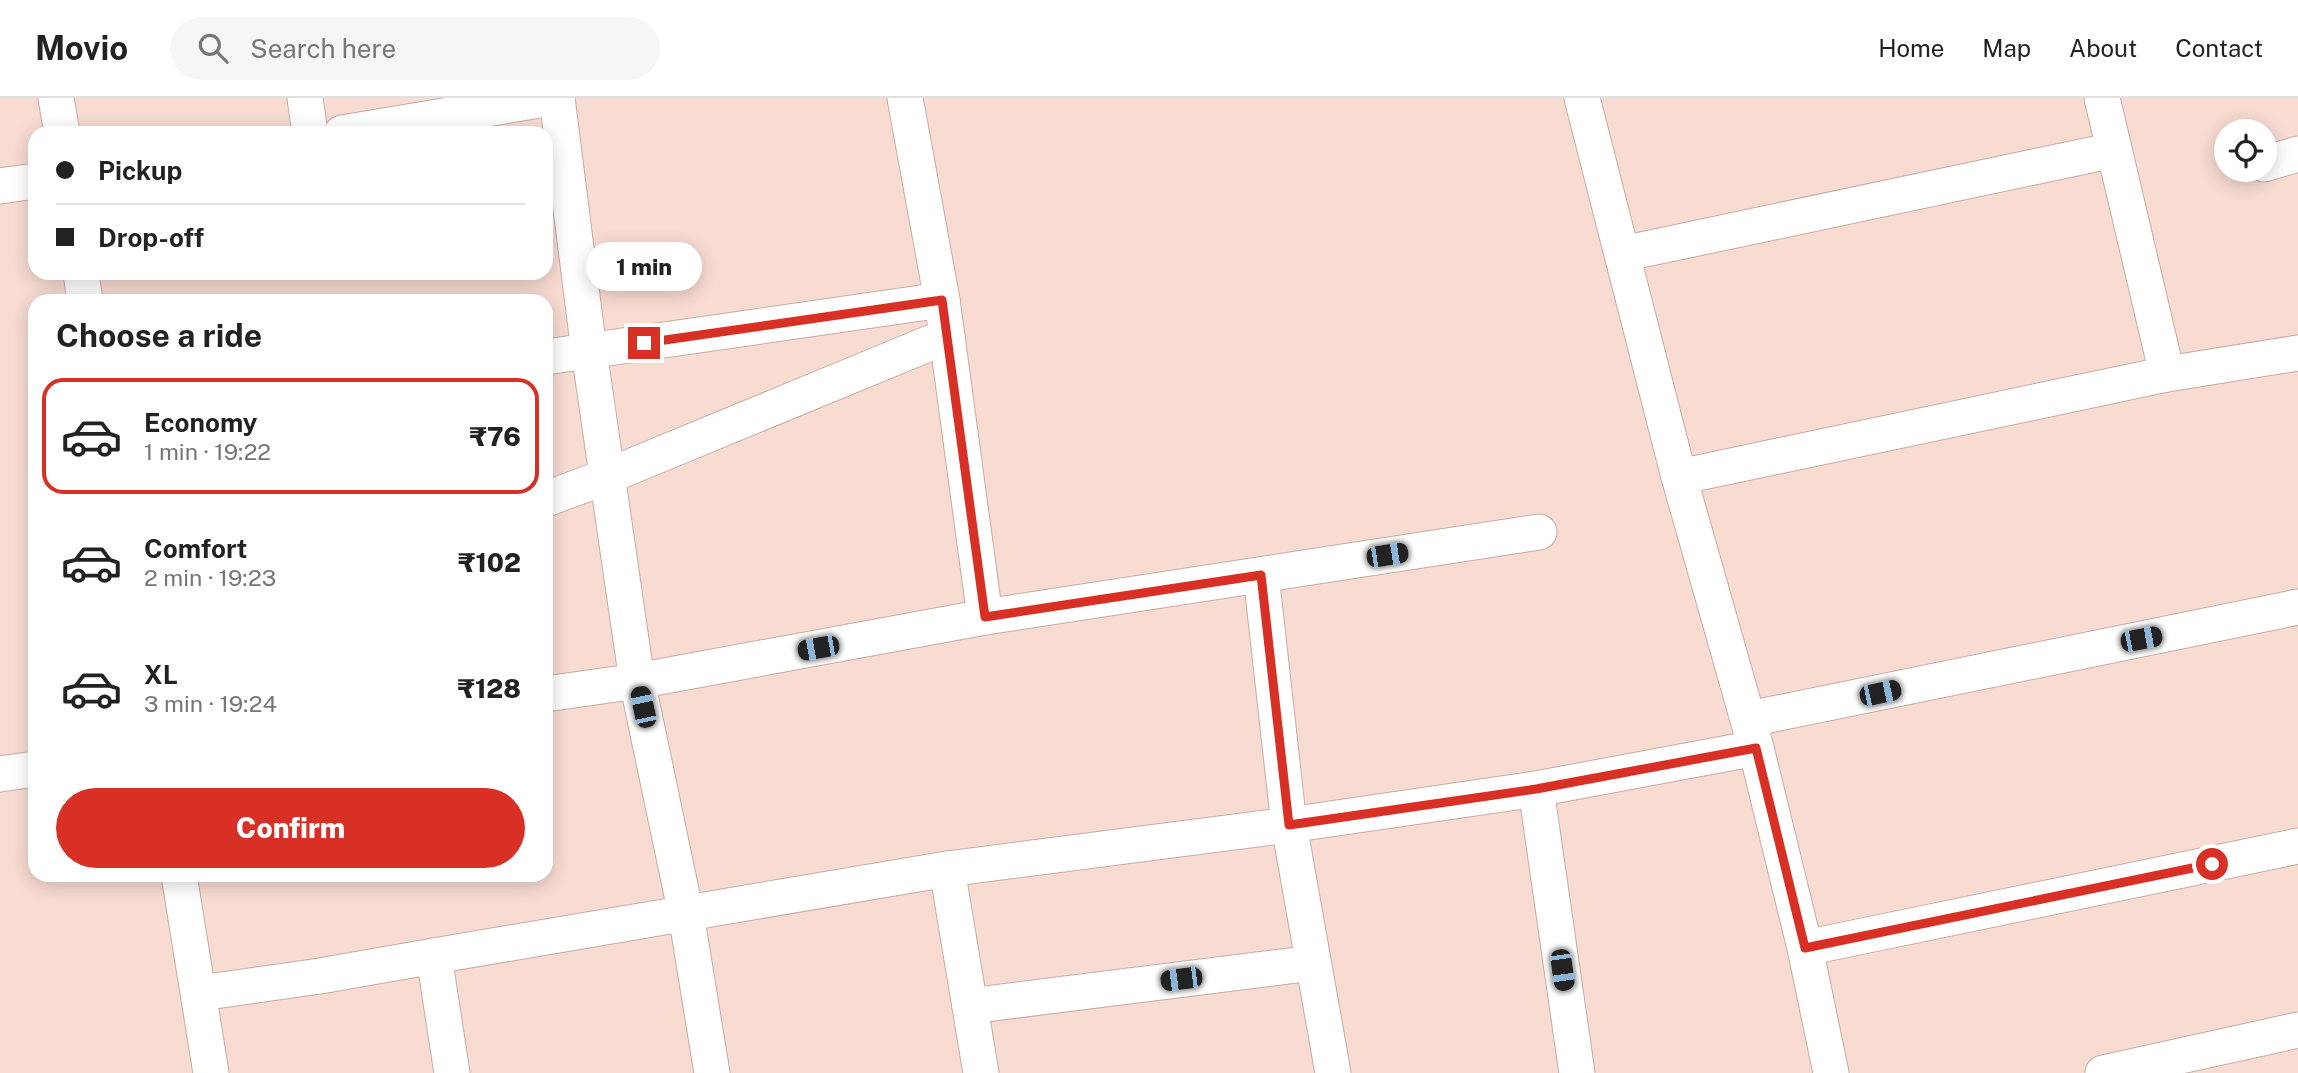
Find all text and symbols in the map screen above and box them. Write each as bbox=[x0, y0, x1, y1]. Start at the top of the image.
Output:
search box bbox=[170, 17, 660, 80]
text: Movio bbox=[35, 29, 128, 67]
icon: search bbox=[194, 29, 232, 67]
text: Search here bbox=[250, 33, 396, 64]
text: Home bbox=[1878, 34, 1944, 62]
text: Map bbox=[1982, 34, 2031, 62]
text: About bbox=[2069, 34, 2137, 62]
text: Contact bbox=[2175, 34, 2263, 62]
map controls bbox=[2214, 119, 2277, 182]
button: locate bbox=[2214, 119, 2277, 182]
text: Pickup bbox=[98, 155, 182, 186]
text: Drop-off bbox=[98, 222, 204, 253]
callout: 1 min bbox=[586, 242, 702, 290]
text: 1 min bbox=[616, 253, 672, 280]
text: Choose a ride bbox=[56, 317, 262, 354]
route end bbox=[628, 327, 660, 359]
icon: car bbox=[60, 405, 123, 468]
text: Economy bbox=[144, 407, 257, 438]
text: ₹76 bbox=[470, 421, 521, 452]
text: 1 min · 19:22 bbox=[144, 438, 271, 465]
icon: car bbox=[60, 531, 123, 594]
text: Comfort bbox=[144, 533, 247, 564]
car bbox=[1365, 541, 1410, 569]
text: ₹102 bbox=[458, 547, 521, 578]
text: 2 min · 19:23 bbox=[144, 564, 276, 591]
car bbox=[2119, 625, 2164, 653]
car bbox=[796, 634, 841, 662]
icon: car bbox=[60, 657, 123, 720]
text: XL bbox=[144, 659, 178, 690]
text: ₹128 bbox=[458, 673, 521, 704]
car bbox=[1858, 678, 1903, 708]
car bbox=[629, 684, 658, 730]
text: 3 min · 19:24 bbox=[144, 690, 277, 717]
button: Confirm bbox=[56, 788, 525, 868]
route start bbox=[2196, 848, 2228, 880]
car bbox=[1549, 948, 1576, 992]
car bbox=[1159, 966, 1204, 992]

